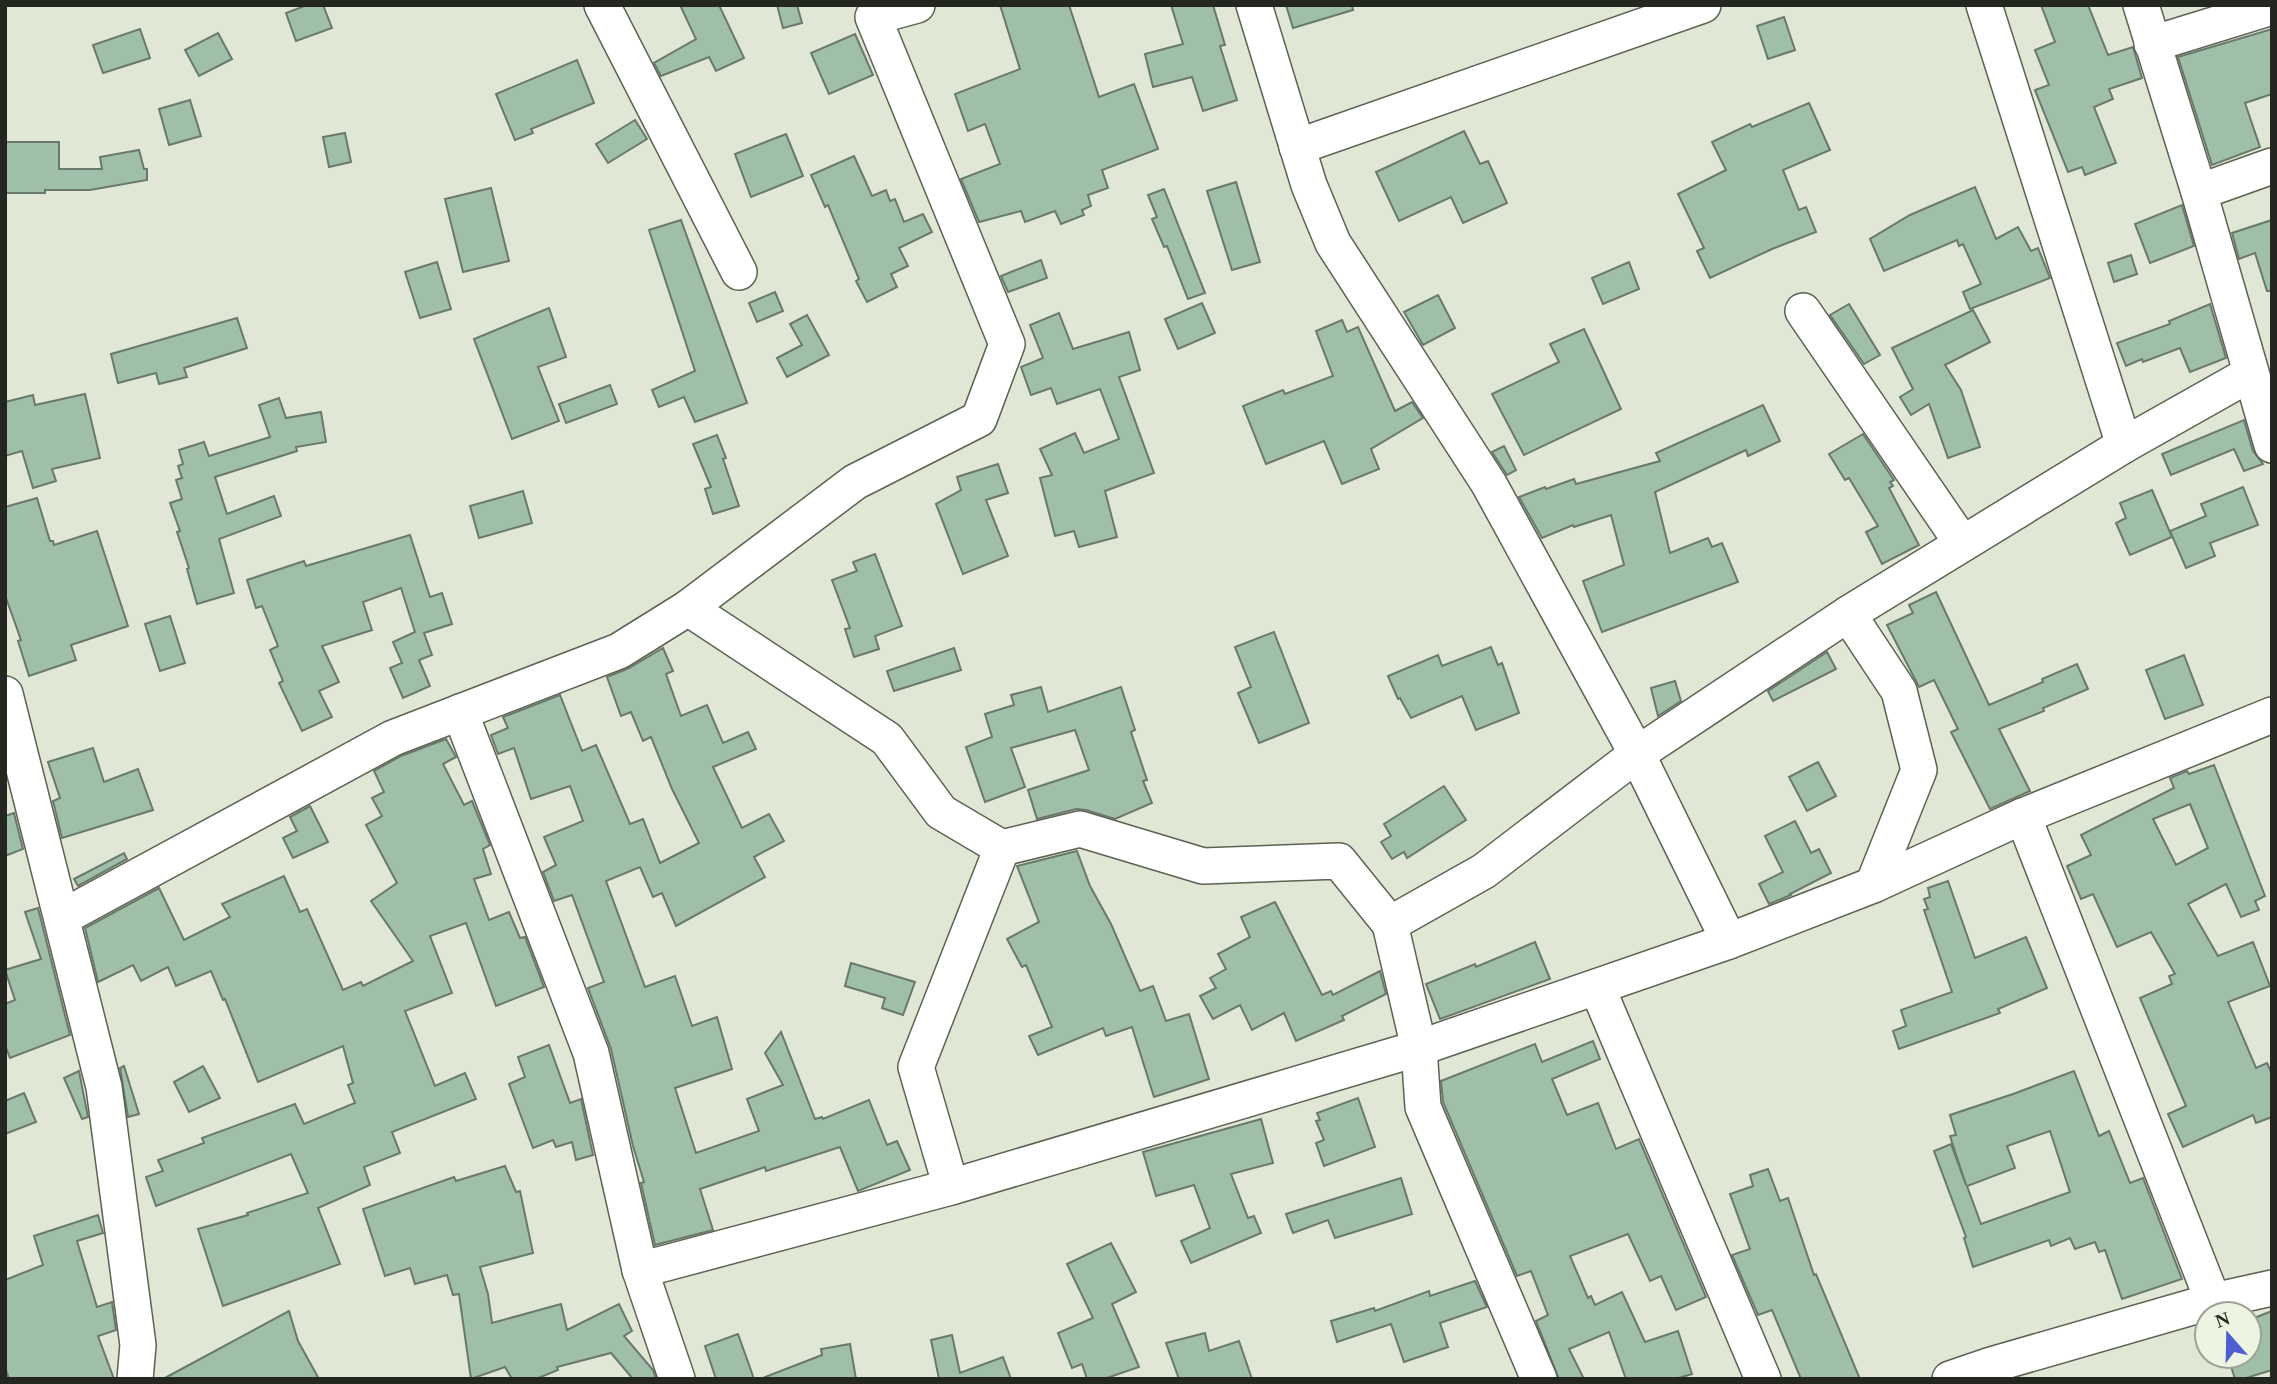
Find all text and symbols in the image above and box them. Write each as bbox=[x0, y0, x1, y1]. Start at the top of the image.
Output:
north arrow bbox=[2193, 1300, 2263, 1370]
text: N bbox=[2212, 1307, 2233, 1332]

